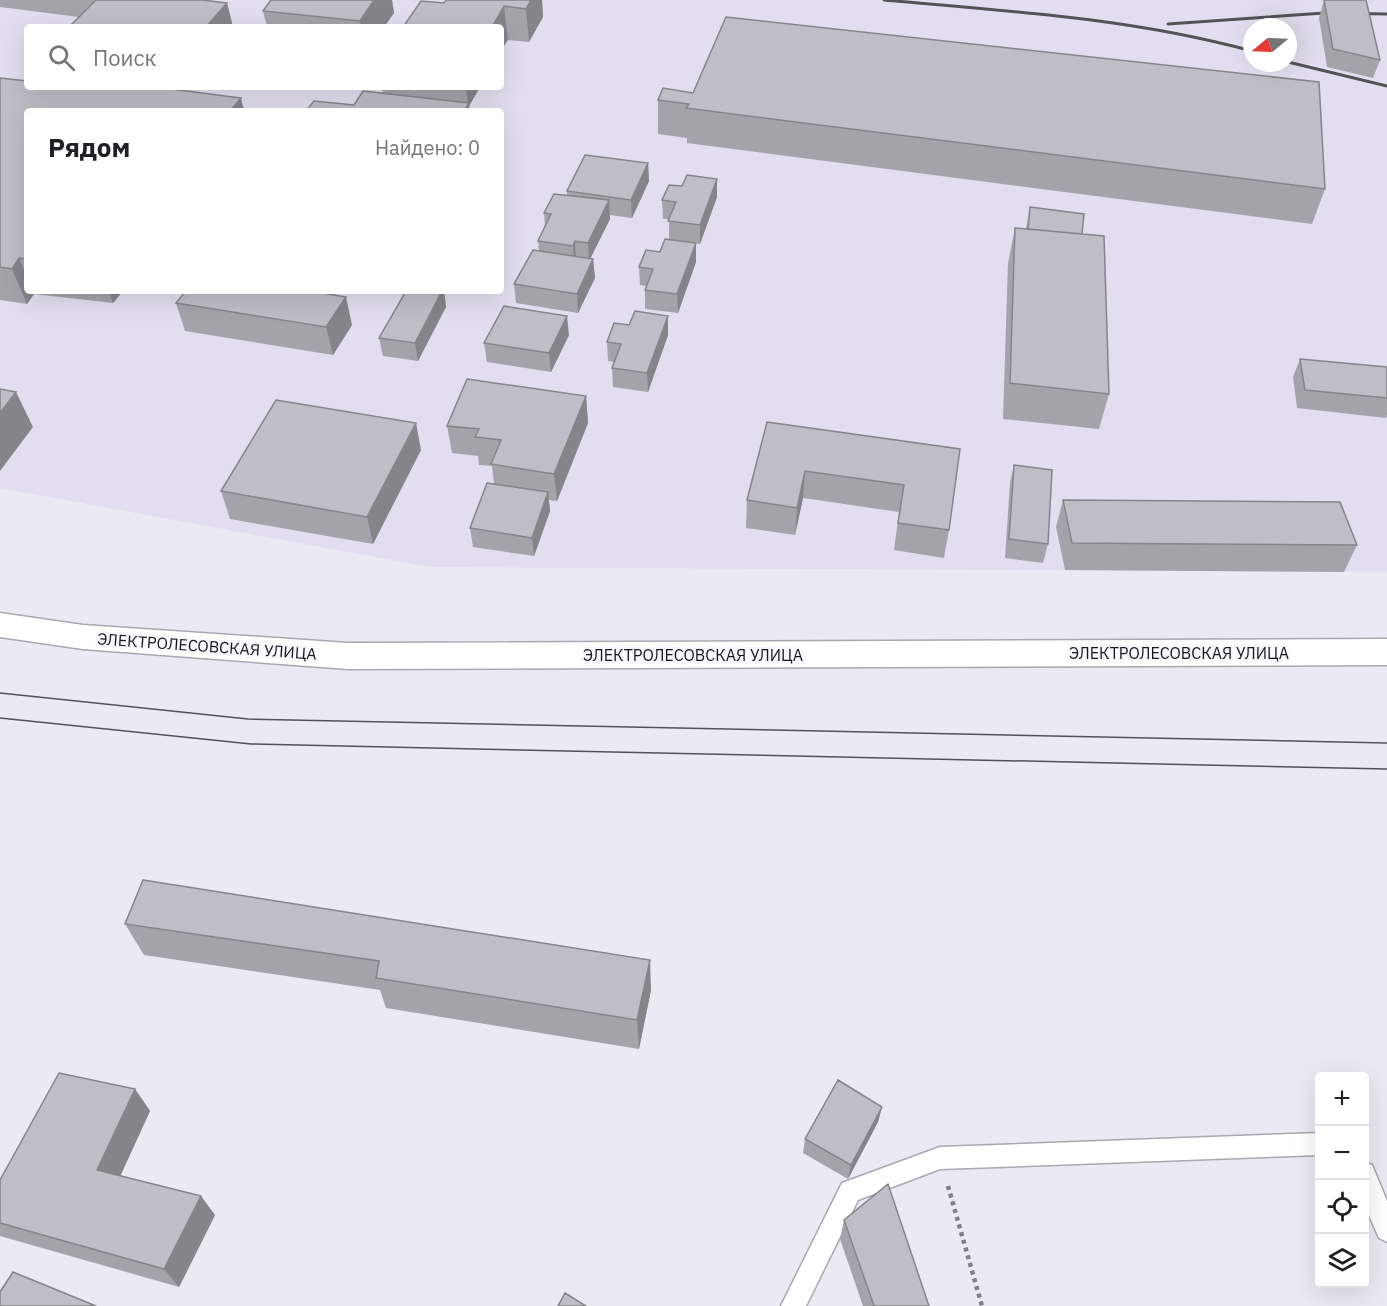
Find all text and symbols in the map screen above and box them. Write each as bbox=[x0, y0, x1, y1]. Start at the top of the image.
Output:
north arrow bbox=[1243, 18, 1297, 72]
search box bbox=[24, 24, 504, 90]
icon: search bbox=[45, 41, 78, 74]
text: Поиск bbox=[93, 43, 157, 72]
text: Рядом bbox=[48, 130, 130, 164]
text: Найдено: 0 bbox=[375, 134, 480, 161]
street label: ЭЛЕКТРОЛЕСОВСКАЯ УЛИЦА bbox=[97, 628, 317, 664]
street label: ЭЛЕКТРОЛЕСОВСКАЯ УЛИЦА bbox=[1069, 643, 1289, 663]
street label: ЭЛЕКТРОЛЕСОВСКАЯ УЛИЦА bbox=[583, 645, 803, 665]
map controls bbox=[1315, 1072, 1369, 1288]
button: + bbox=[1315, 1072, 1369, 1126]
button: − bbox=[1315, 1126, 1369, 1180]
button: locate bbox=[1315, 1180, 1369, 1234]
button: layers bbox=[1315, 1234, 1369, 1288]

